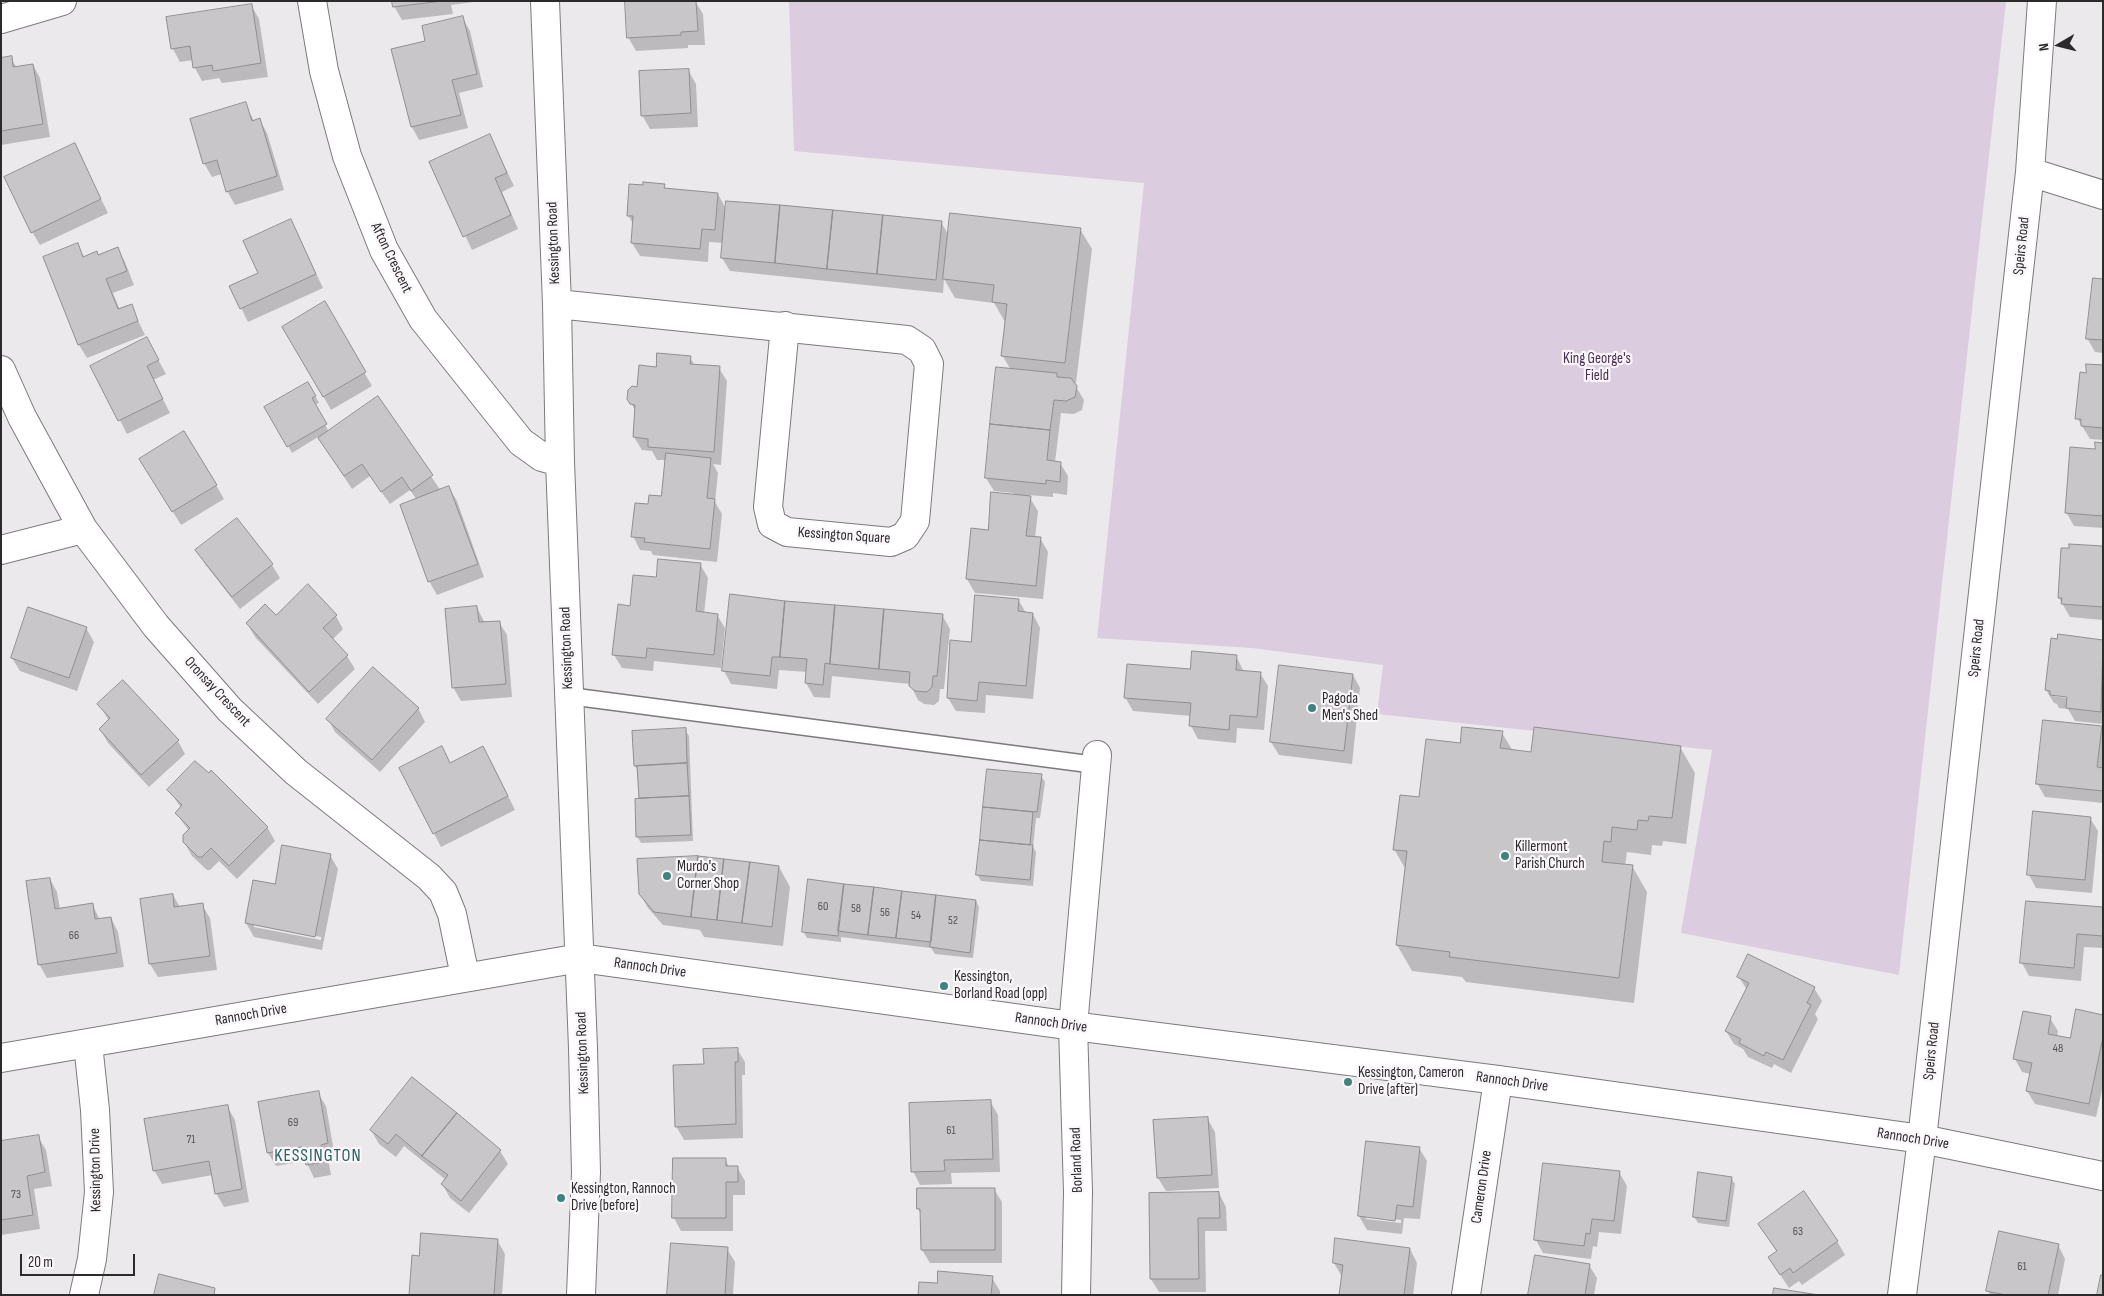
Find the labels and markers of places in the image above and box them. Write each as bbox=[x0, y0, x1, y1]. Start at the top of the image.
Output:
place label: Pagoda Men's Shed bbox=[1322, 690, 1378, 725]
marker: Pagoda Men's Shed bbox=[1306, 702, 1318, 714]
place label: Killermont Parish Church bbox=[1515, 838, 1585, 873]
marker: Killermont Parish Church bbox=[1499, 850, 1511, 862]
place label: Murdo's Corner Shop bbox=[677, 858, 739, 893]
marker: Murdo's Corner Shop bbox=[661, 870, 673, 882]
place label: Kessington, Borland Road (opp) bbox=[954, 968, 1047, 1003]
marker: Kessington, Borland Road (opp) bbox=[938, 980, 950, 992]
place label: Kessington, Cameron Drive (after) bbox=[1358, 1064, 1464, 1099]
marker: Kessington, Cameron Drive (after) bbox=[1342, 1076, 1354, 1088]
place label: Kessington, Rannoch Drive (before) bbox=[571, 1180, 676, 1215]
marker: Kessington, Rannoch Drive (before) bbox=[555, 1192, 567, 1204]

